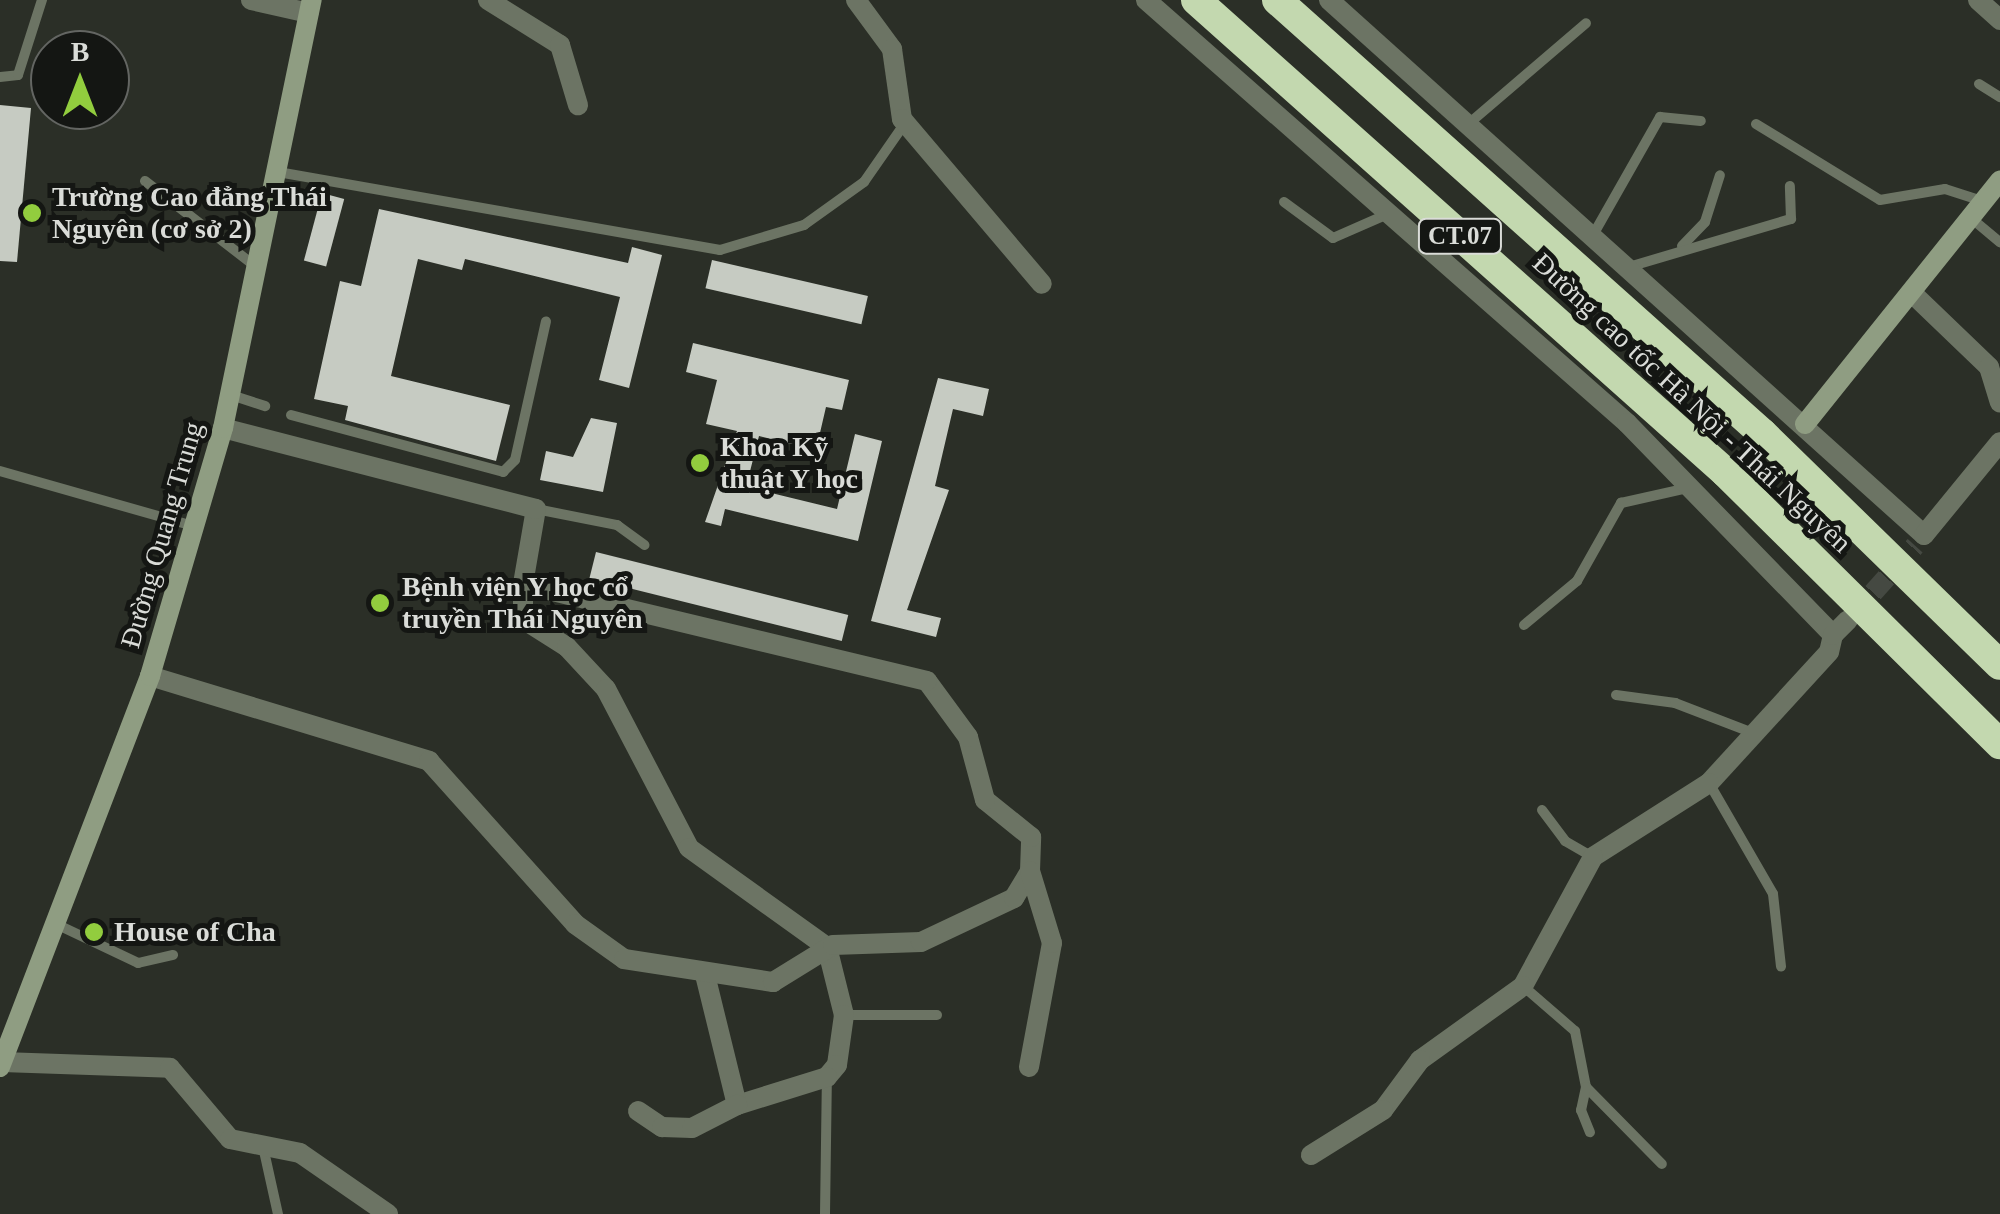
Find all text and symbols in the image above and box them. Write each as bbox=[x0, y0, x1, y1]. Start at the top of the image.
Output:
north arrow bbox=[30, 30, 130, 130]
text: B bbox=[71, 36, 89, 67]
place label: Trường Cao đẳng Thái Nguyên (cơ sở 2) bbox=[52, 180, 327, 246]
marker: Trường Cao đẳng Thái Nguyên (cơ sở 2) bbox=[21, 202, 43, 224]
road number: CT.07 bbox=[1418, 216, 1502, 256]
street label: Đường cao tốc Hà Nội - Thái Nguyên bbox=[1525, 246, 1859, 560]
street label: Đường Quang Trung bbox=[114, 418, 210, 652]
place label: Khoa Kỹ thuật Y học bbox=[720, 430, 860, 496]
marker: Khoa Kỹ thuật Y học bbox=[689, 452, 711, 474]
place label: Bệnh viện Y học cổ truyền Thái Nguyên bbox=[402, 570, 643, 636]
marker: Bệnh viện Y học cổ truyền Thái Nguyên bbox=[367, 590, 393, 616]
place label: House of Cha bbox=[114, 915, 276, 949]
marker: House of Cha bbox=[83, 921, 105, 943]

